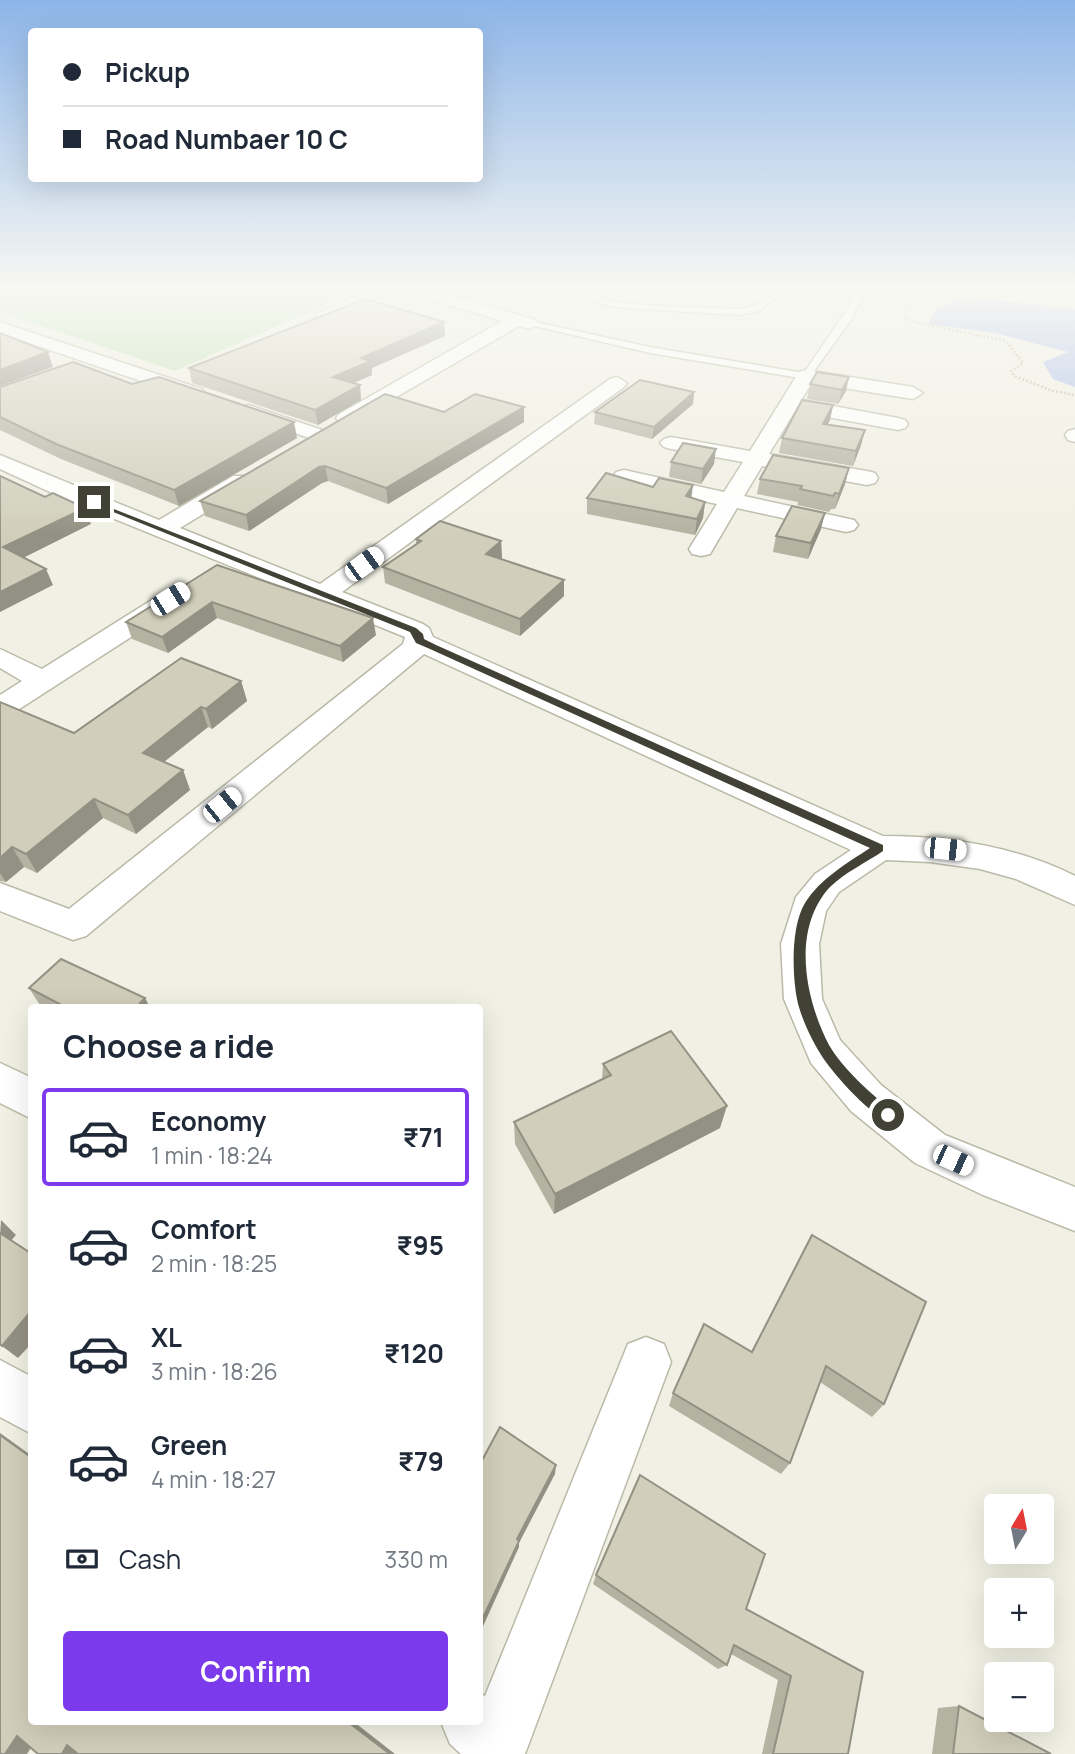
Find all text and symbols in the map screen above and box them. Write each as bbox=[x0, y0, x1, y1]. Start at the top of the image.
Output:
text: Pickup bbox=[105, 54, 190, 90]
text: Road Numbaer 10 C bbox=[105, 121, 348, 157]
route end bbox=[78, 486, 110, 518]
car bbox=[341, 543, 388, 585]
car bbox=[147, 579, 194, 619]
car bbox=[200, 784, 245, 826]
car bbox=[924, 836, 967, 862]
text: Choose a ride bbox=[63, 1024, 274, 1068]
route start bbox=[872, 1099, 904, 1131]
text: Economy bbox=[151, 1103, 266, 1139]
icon: car bbox=[67, 1106, 130, 1169]
text: ₹71 bbox=[403, 1119, 444, 1155]
text: 1 min · 18:24 bbox=[151, 1139, 273, 1171]
car bbox=[930, 1142, 977, 1178]
text: Comfort bbox=[151, 1211, 257, 1247]
icon: car bbox=[67, 1214, 130, 1277]
text: ₹95 bbox=[397, 1227, 444, 1263]
text: 2 min · 18:25 bbox=[151, 1247, 277, 1279]
text: XL bbox=[151, 1319, 182, 1355]
icon: car bbox=[67, 1322, 130, 1385]
text: ₹120 bbox=[384, 1335, 444, 1371]
text: 3 min · 18:26 bbox=[151, 1355, 278, 1387]
text: Green bbox=[151, 1427, 227, 1463]
icon: car bbox=[67, 1430, 130, 1493]
text: ₹79 bbox=[398, 1443, 444, 1479]
text: 4 min · 18:27 bbox=[151, 1463, 276, 1495]
north arrow bbox=[984, 1494, 1054, 1564]
map controls bbox=[984, 1494, 1054, 1732]
icon: cash bbox=[63, 1540, 101, 1578]
text: Cash bbox=[119, 1541, 181, 1577]
text: 330 m bbox=[384, 1543, 448, 1575]
button: + bbox=[984, 1578, 1054, 1648]
button: Confirm bbox=[63, 1631, 448, 1711]
button: − bbox=[984, 1662, 1054, 1732]

